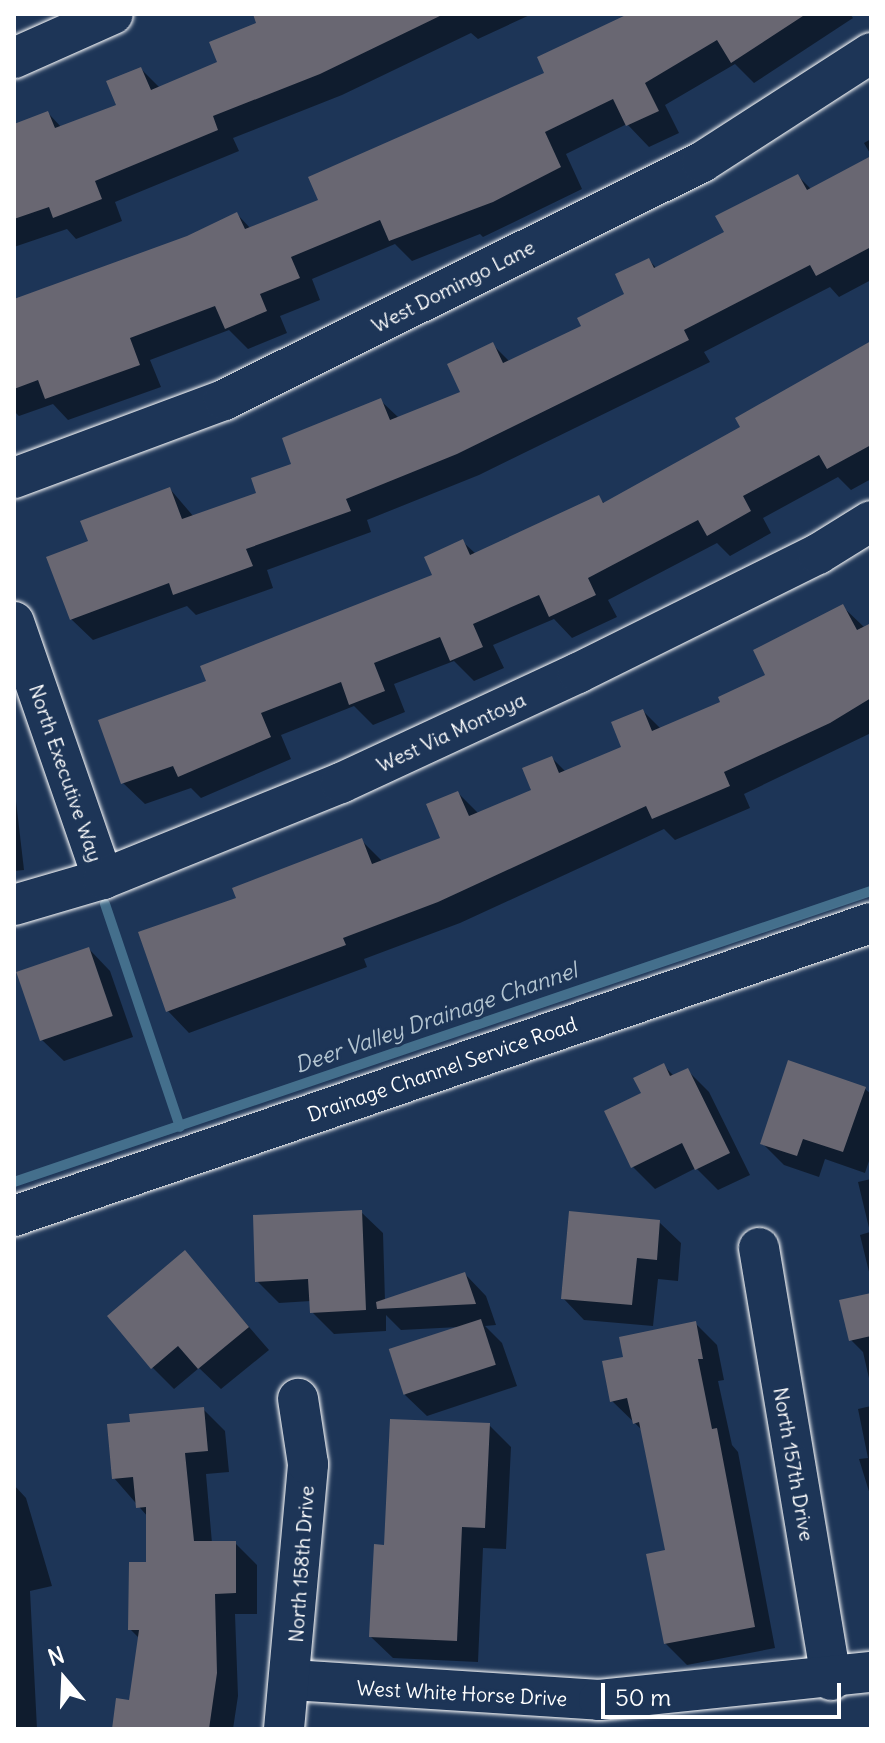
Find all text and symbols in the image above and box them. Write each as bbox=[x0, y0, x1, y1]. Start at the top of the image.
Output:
street label: West Domingo Lane bbox=[368, 235, 538, 337]
street label: North Executive Way bbox=[24, 681, 108, 865]
street label: West Via Montoya bbox=[373, 687, 529, 777]
water label: Deer Valley Drainage Channel bbox=[291, 957, 581, 1079]
street label: Drainage Channel Service Road bbox=[304, 1012, 580, 1126]
street label: North 157th Drive bbox=[769, 1385, 819, 1543]
street label: North 158th Drive bbox=[284, 1485, 318, 1643]
north arrow bbox=[24, 1639, 104, 1719]
text: N bbox=[44, 1641, 68, 1672]
scale bar bbox=[605, 1667, 845, 1717]
street label: West White Horse Drive bbox=[356, 1676, 568, 1710]
text: 50 m bbox=[615, 1682, 671, 1712]

